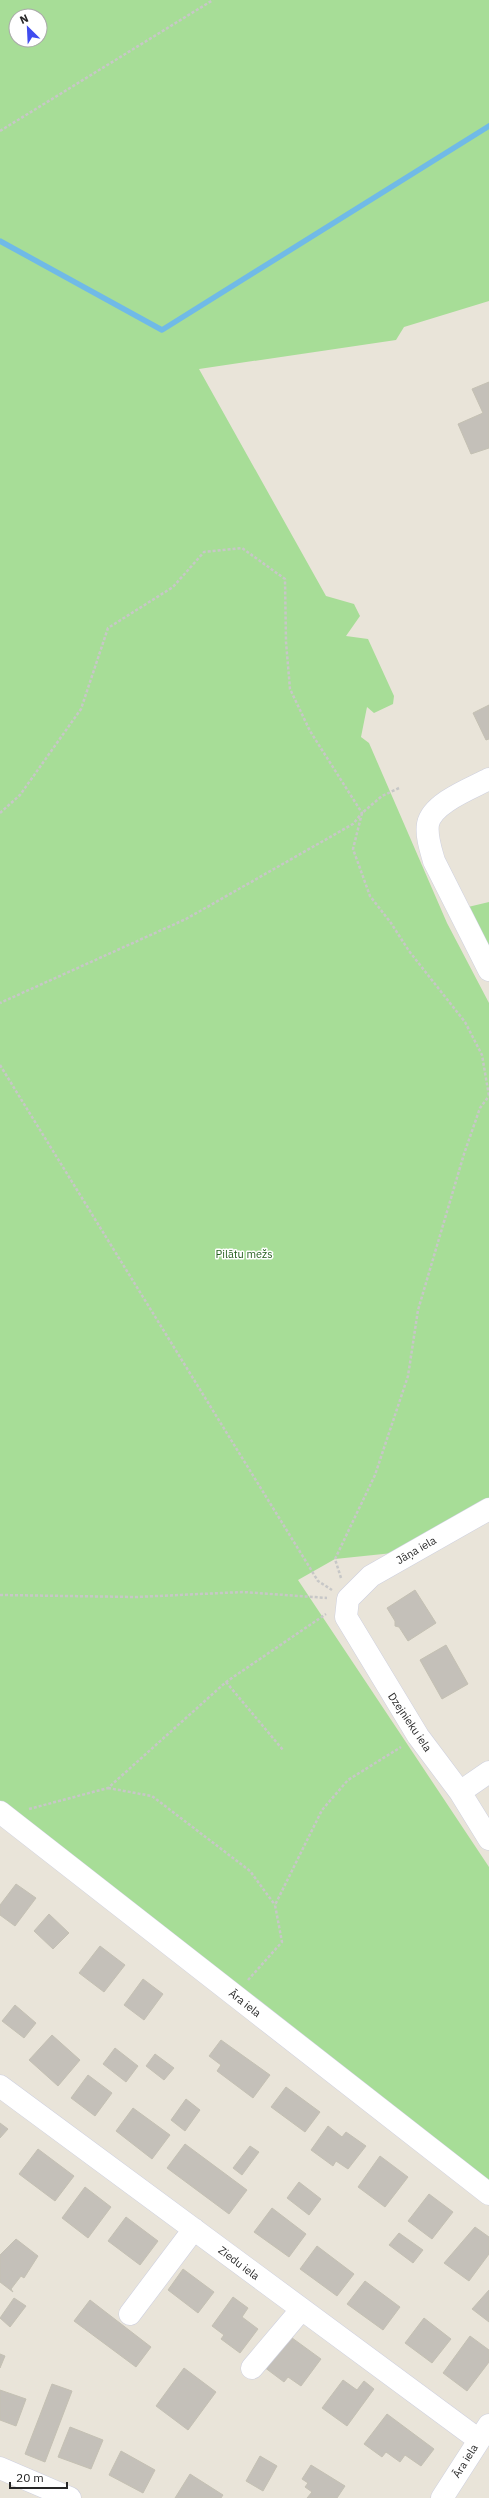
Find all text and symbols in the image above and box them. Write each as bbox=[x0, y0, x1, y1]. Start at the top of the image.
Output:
north arrow bbox=[8, 8, 48, 48]
text: N bbox=[17, 11, 30, 27]
park label: Pilātu mežs bbox=[215, 1247, 273, 1261]
street label: Jāņa iela bbox=[394, 1533, 439, 1567]
street label: Dzejnieku iela bbox=[385, 1690, 435, 1754]
street label: Āra iela bbox=[226, 1986, 264, 2020]
street label: Ziedu iela bbox=[216, 2243, 262, 2283]
street label: Āra iela bbox=[449, 2441, 481, 2480]
scale bar bbox=[10, 2464, 67, 2490]
text: 20 m bbox=[16, 2470, 44, 2485]

